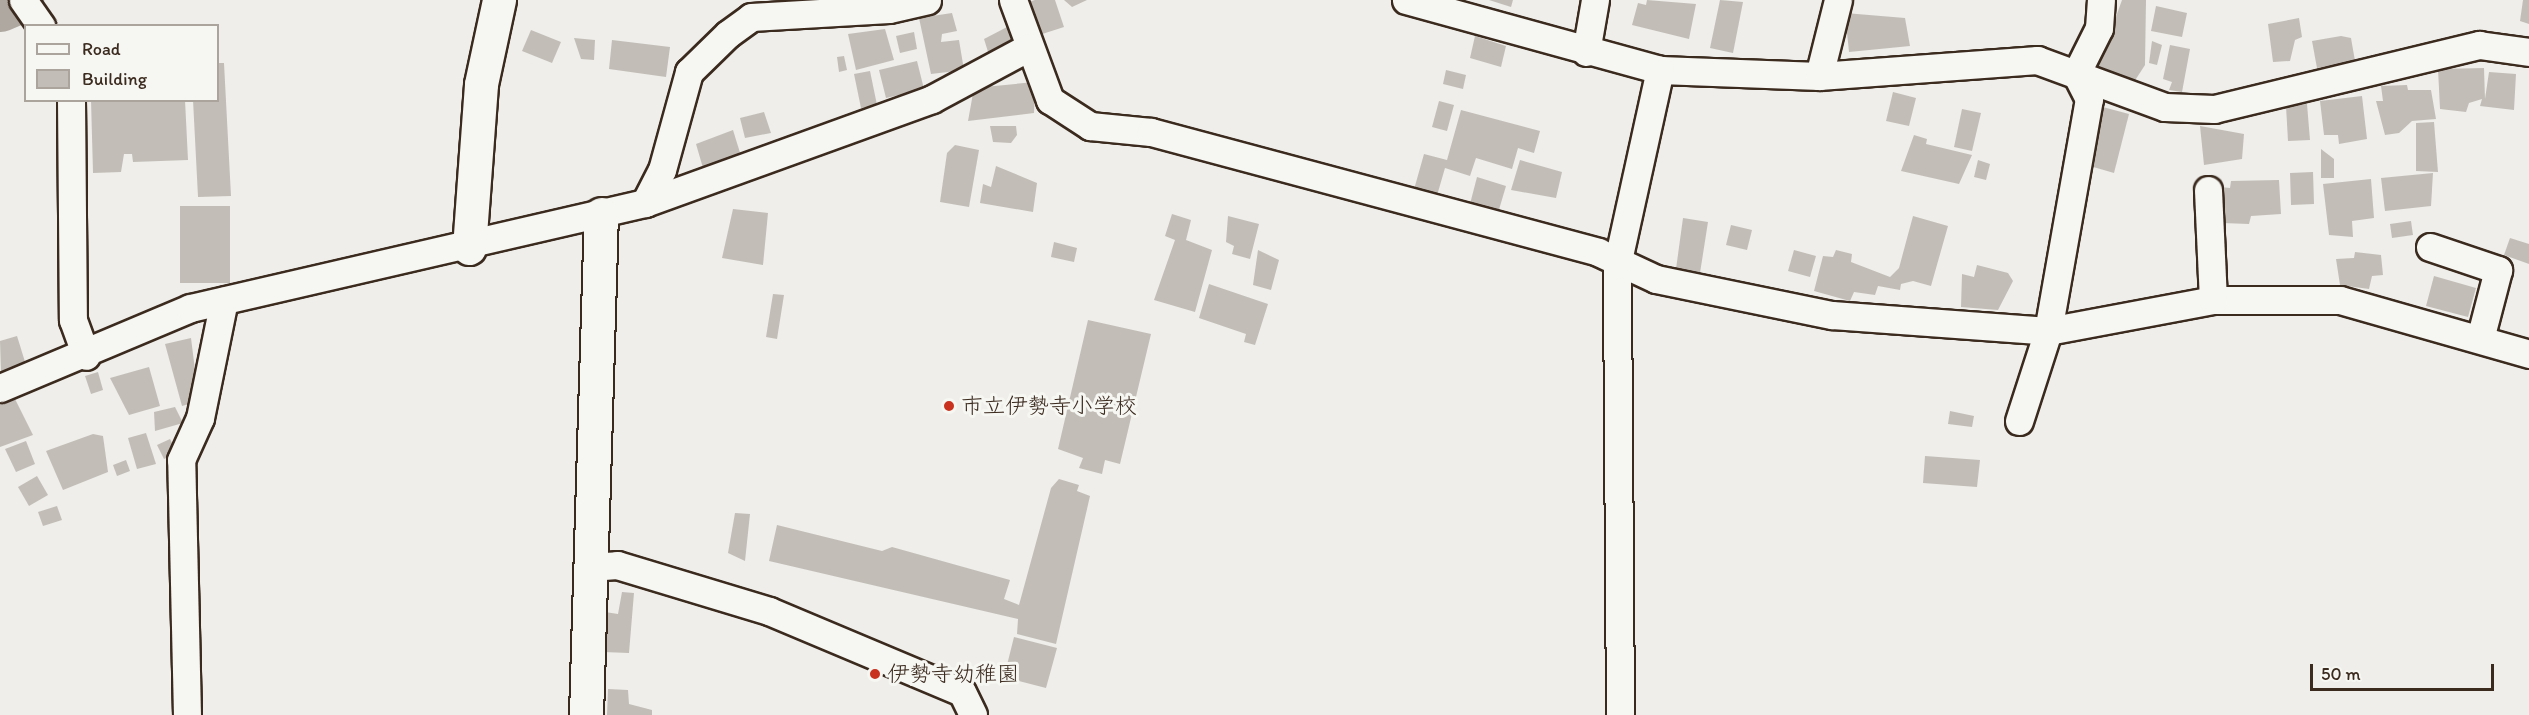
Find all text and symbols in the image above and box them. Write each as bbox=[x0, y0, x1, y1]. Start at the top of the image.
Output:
legend bbox=[24, 24, 219, 102]
text: Road bbox=[82, 38, 121, 60]
text: Building bbox=[82, 68, 147, 90]
place label: 市立伊勢寺小学校 bbox=[961, 393, 1137, 419]
marker: 市立伊勢寺小学校 bbox=[942, 399, 956, 413]
scale bar bbox=[2313, 652, 2498, 690]
place label: 伊勢寺幼稚園 bbox=[887, 661, 1019, 687]
text: 50 m bbox=[2321, 663, 2361, 685]
marker: 伊勢寺幼稚園 bbox=[868, 667, 882, 681]

